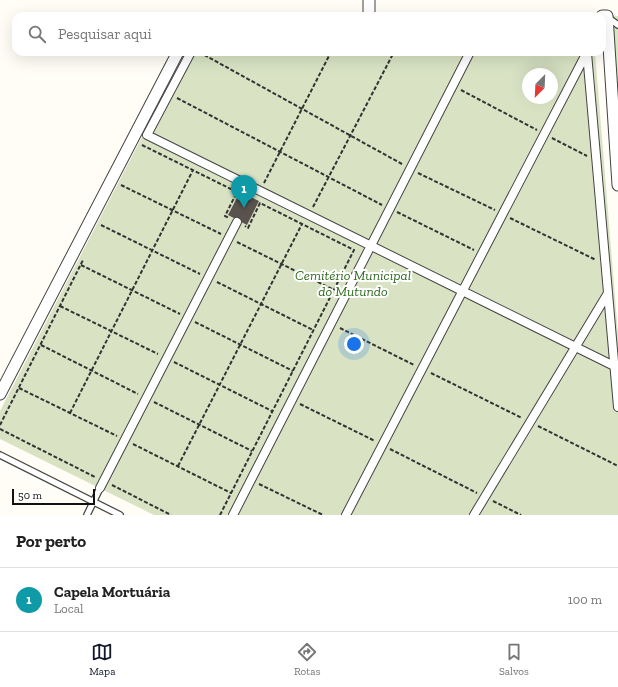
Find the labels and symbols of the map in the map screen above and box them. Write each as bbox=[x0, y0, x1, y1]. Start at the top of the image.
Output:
north arrow bbox=[522, 68, 558, 104]
pin: 1 bbox=[231, 175, 257, 208]
park label: Cemitério Municipal do Mutundo bbox=[295, 267, 411, 300]
your location bbox=[344, 334, 364, 354]
scale bar bbox=[12, 487, 95, 506]

